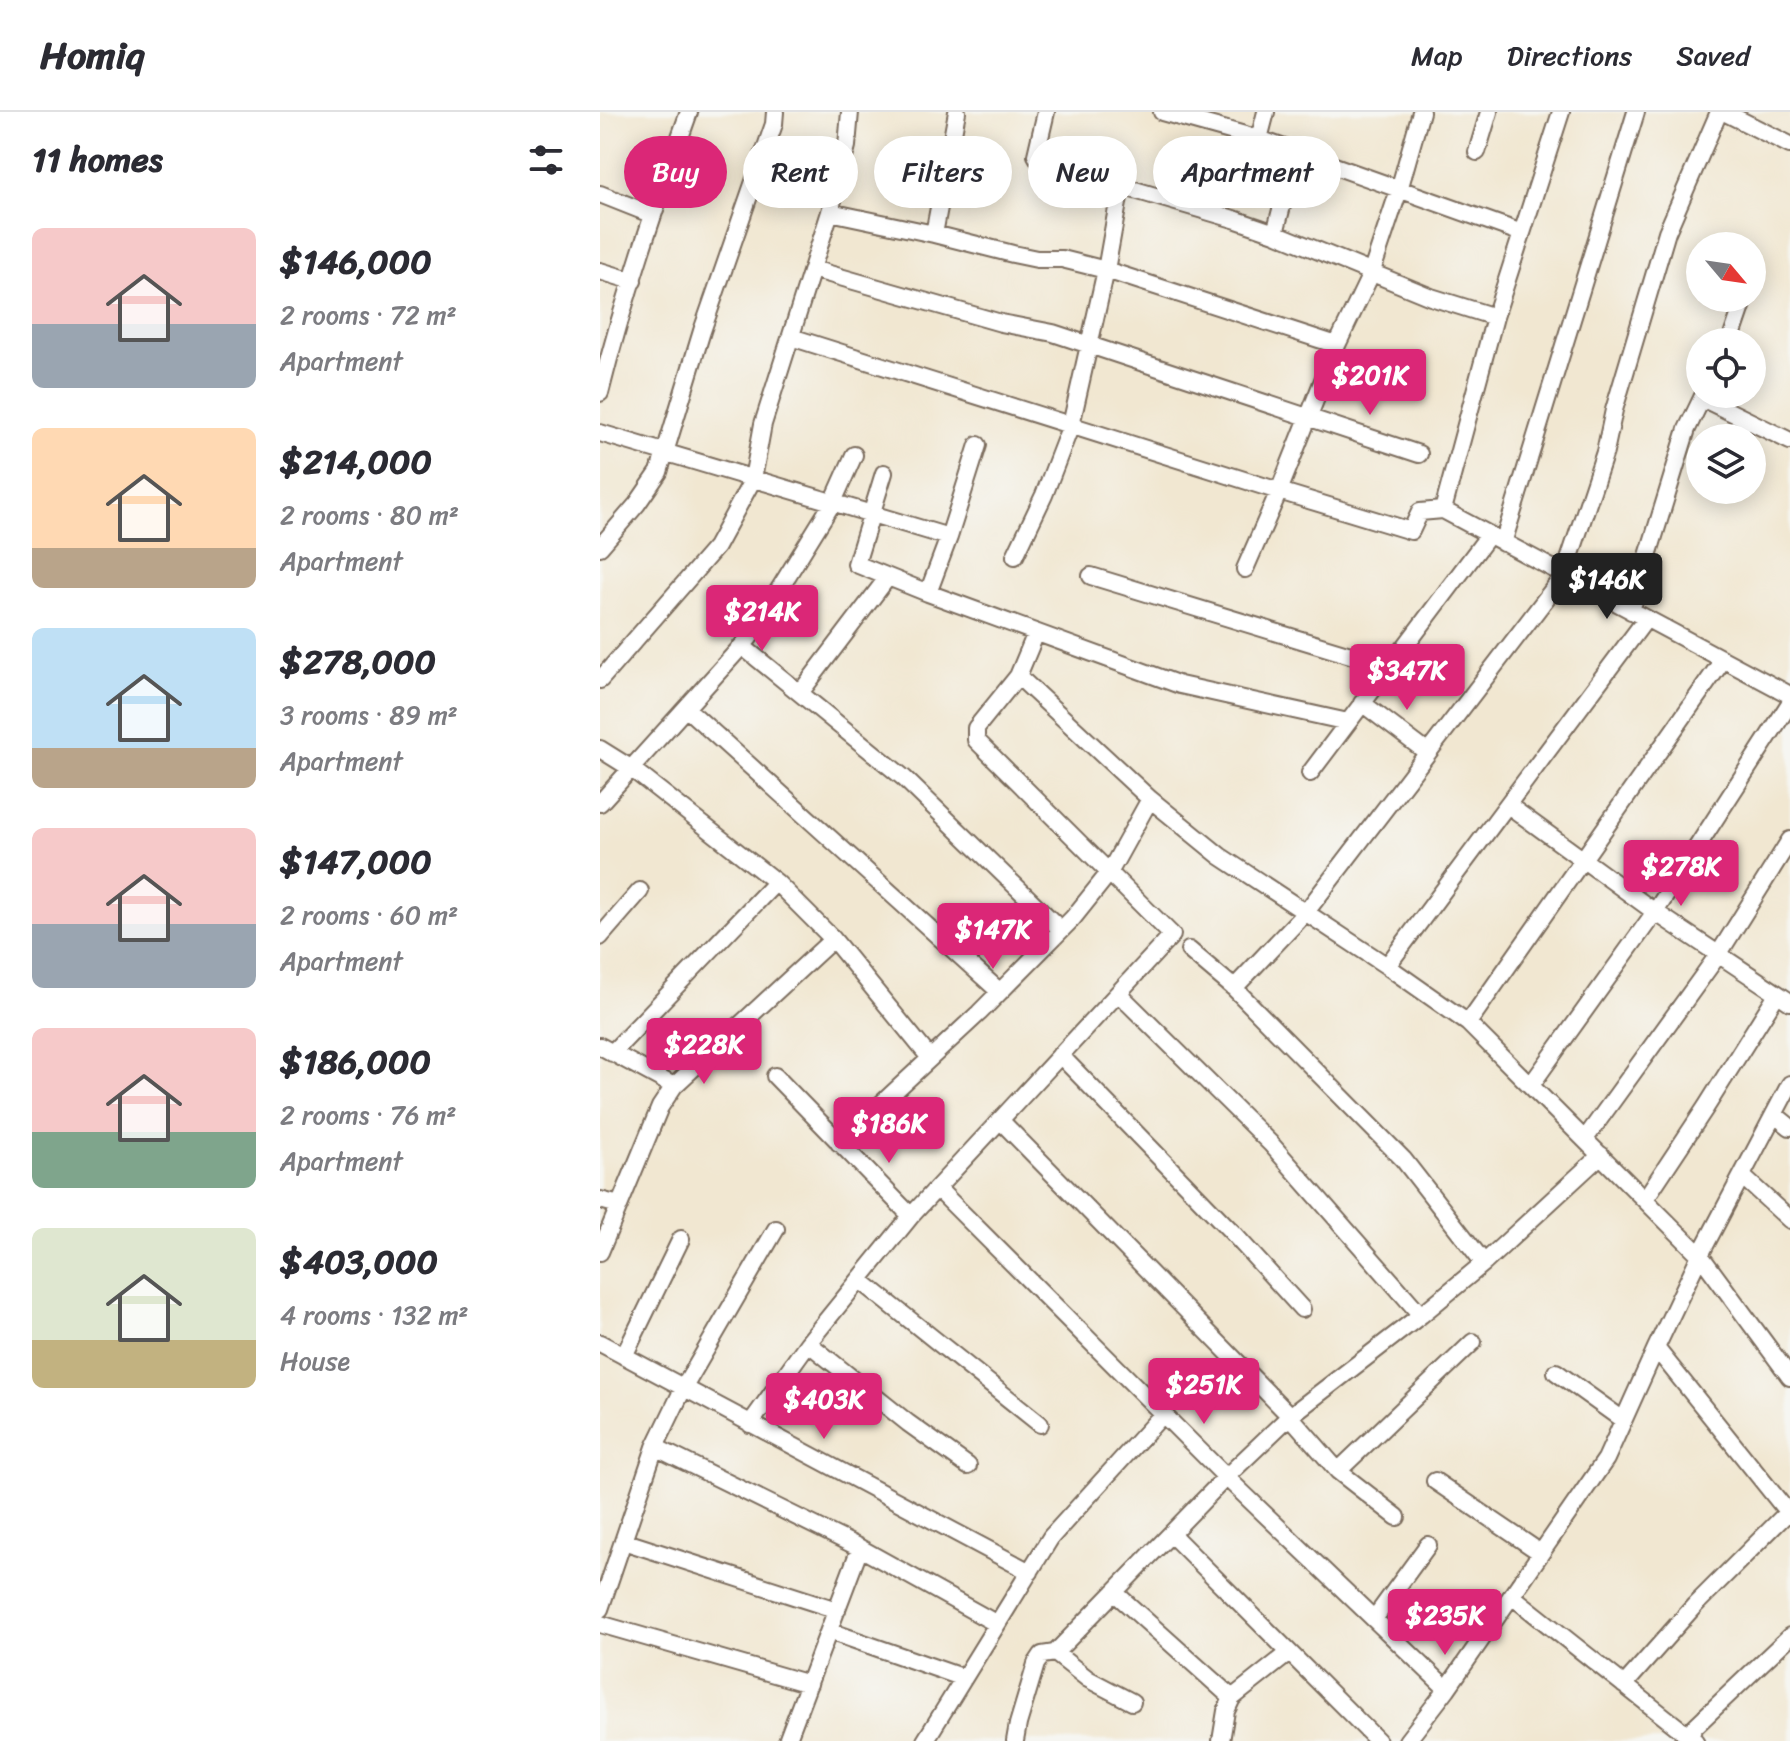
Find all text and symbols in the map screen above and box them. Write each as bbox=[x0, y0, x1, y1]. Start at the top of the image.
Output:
text: Homiq bbox=[40, 22, 144, 89]
text: Map bbox=[1411, 31, 1463, 80]
text: Directions bbox=[1507, 31, 1632, 80]
text: Saved bbox=[1676, 31, 1750, 80]
text: 11 homes bbox=[32, 130, 163, 190]
chip: Buy bbox=[624, 136, 727, 208]
chip: Rent bbox=[743, 136, 858, 208]
chip: Filters bbox=[874, 136, 1012, 208]
chip: New bbox=[1028, 136, 1137, 208]
chip: Apartment bbox=[1153, 136, 1341, 208]
icon: filters bbox=[524, 138, 568, 182]
text: $146,000 bbox=[280, 232, 432, 292]
north arrow bbox=[1686, 232, 1766, 312]
map controls bbox=[1686, 232, 1766, 504]
icon: home bbox=[96, 260, 192, 356]
text: 2 rooms · 72 m² bbox=[280, 292, 457, 338]
button: locate bbox=[1686, 328, 1766, 408]
text: Apartment bbox=[280, 338, 403, 384]
pin: $201K bbox=[1314, 349, 1426, 417]
text: $201K bbox=[1332, 352, 1408, 398]
button: layers bbox=[1686, 424, 1766, 504]
text: $214,000 bbox=[280, 432, 432, 492]
icon: home bbox=[96, 460, 192, 556]
text: 2 rooms · 80 m² bbox=[280, 492, 459, 538]
text: Apartment bbox=[280, 538, 403, 584]
pin: $146K bbox=[1551, 553, 1663, 621]
text: $146K bbox=[1569, 556, 1645, 602]
pin: $214K bbox=[706, 585, 818, 653]
text: $214K bbox=[724, 588, 800, 634]
text: $278,000 bbox=[280, 632, 436, 692]
pin: $347K bbox=[1351, 644, 1463, 712]
text: $347K bbox=[1368, 647, 1446, 693]
icon: home bbox=[96, 660, 192, 756]
text: 3 rooms · 89 m² bbox=[280, 692, 458, 738]
text: Apartment bbox=[280, 738, 403, 784]
text: $147,000 bbox=[280, 832, 432, 892]
pin: $278K bbox=[1625, 840, 1737, 908]
text: $278K bbox=[1642, 843, 1720, 889]
icon: home bbox=[96, 860, 192, 956]
text: 2 rooms · 60 m² bbox=[280, 892, 458, 938]
pin: $147K bbox=[937, 903, 1049, 971]
text: $147K bbox=[955, 906, 1031, 952]
text: Apartment bbox=[280, 938, 403, 984]
pin: $228K bbox=[648, 1018, 760, 1086]
text: $228K bbox=[665, 1021, 744, 1067]
text: $186,000 bbox=[280, 1032, 431, 1092]
icon: home bbox=[96, 1060, 192, 1156]
text: 2 rooms · 76 m² bbox=[280, 1092, 457, 1138]
pin: $186K bbox=[833, 1097, 945, 1165]
text: $186K bbox=[852, 1100, 926, 1146]
text: Apartment bbox=[280, 1138, 403, 1184]
text: $403,000 bbox=[280, 1232, 438, 1292]
icon: home bbox=[96, 1260, 192, 1356]
text: 4 rooms · 132 m² bbox=[280, 1292, 469, 1338]
text: House bbox=[280, 1338, 350, 1384]
pin: $251K bbox=[1148, 1358, 1260, 1426]
text: $251K bbox=[1166, 1361, 1242, 1407]
pin: $403K bbox=[768, 1373, 880, 1441]
text: $403K bbox=[784, 1376, 864, 1422]
pin: $235K bbox=[1389, 1589, 1501, 1657]
text: $235K bbox=[1406, 1592, 1484, 1638]

